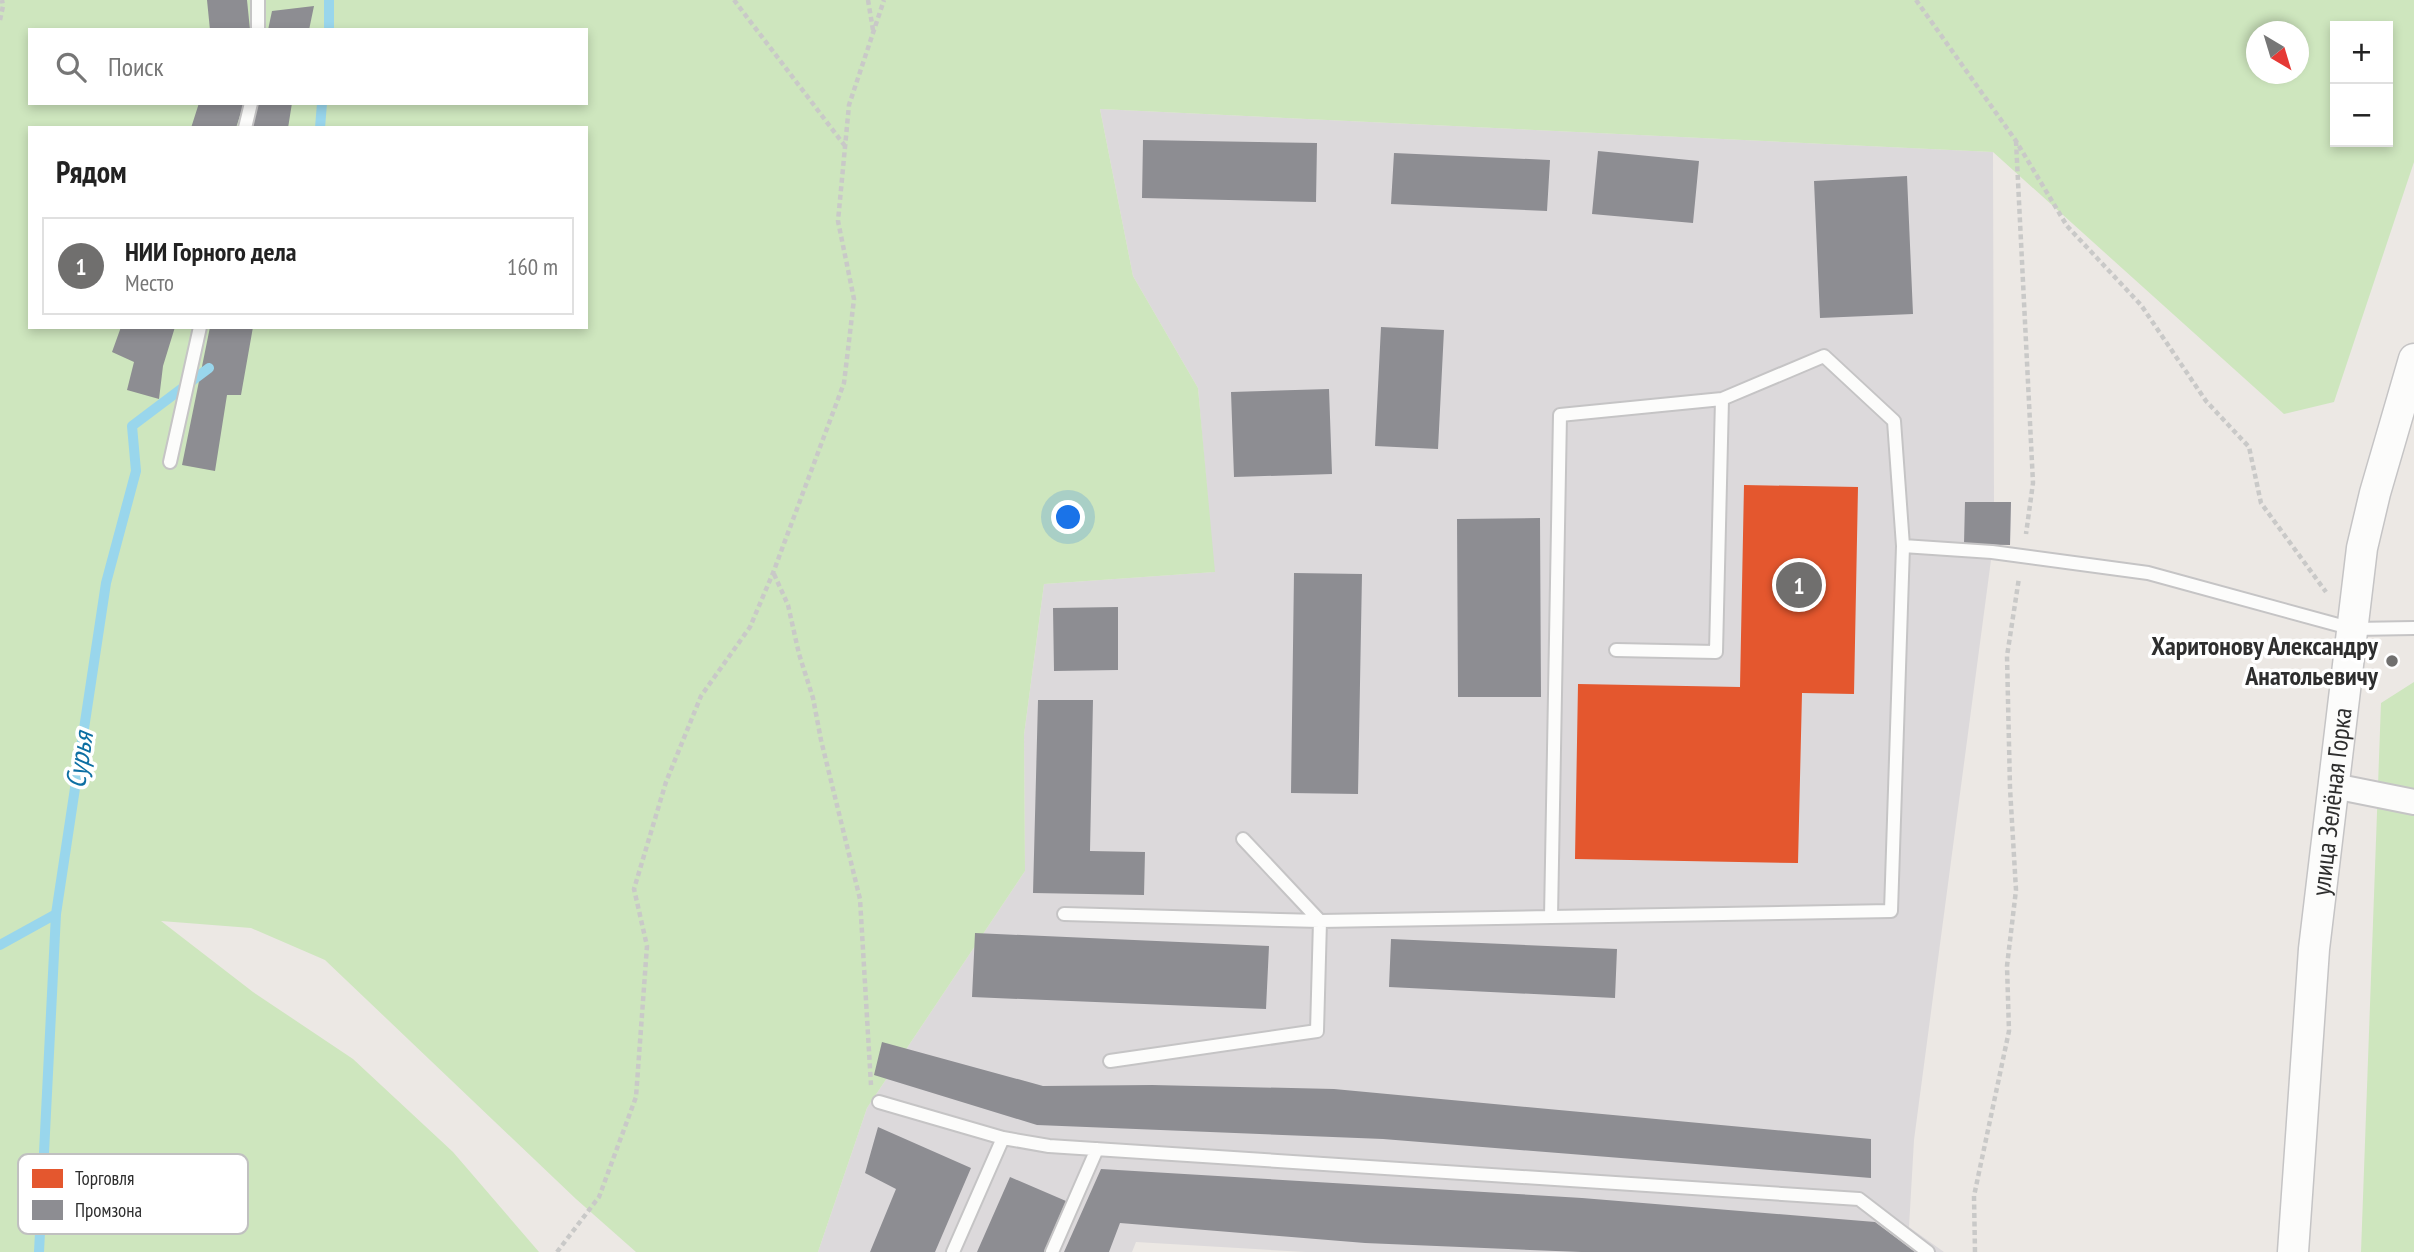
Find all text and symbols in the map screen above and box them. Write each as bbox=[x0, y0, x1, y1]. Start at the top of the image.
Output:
north arrow bbox=[2246, 21, 2309, 84]
map controls bbox=[2330, 21, 2393, 147]
button: + bbox=[2330, 21, 2393, 84]
search box bbox=[28, 28, 588, 105]
icon: search bbox=[52, 48, 90, 86]
text: Поиск bbox=[108, 50, 164, 83]
button: − bbox=[2330, 84, 2393, 147]
text: Рядом bbox=[56, 152, 127, 191]
text: НИИ Горного дела bbox=[125, 235, 296, 268]
text: 1 bbox=[76, 252, 87, 281]
text: 160 m bbox=[507, 252, 558, 281]
text: Место bbox=[125, 268, 174, 297]
your location bbox=[1051, 500, 1085, 534]
pin: 1 bbox=[1776, 559, 1822, 611]
place label: Харитонову Александру Анатольевичу bbox=[2151, 629, 2379, 692]
marker: Харитонову Александру Анатольевичу bbox=[2384, 653, 2400, 669]
street label: улица Зелёная Горка bbox=[2304, 706, 2359, 898]
water label: Сурья bbox=[56, 727, 102, 791]
legend bbox=[18, 1154, 248, 1234]
text: Торговля bbox=[75, 1166, 134, 1190]
text: Промзона bbox=[75, 1198, 142, 1222]

